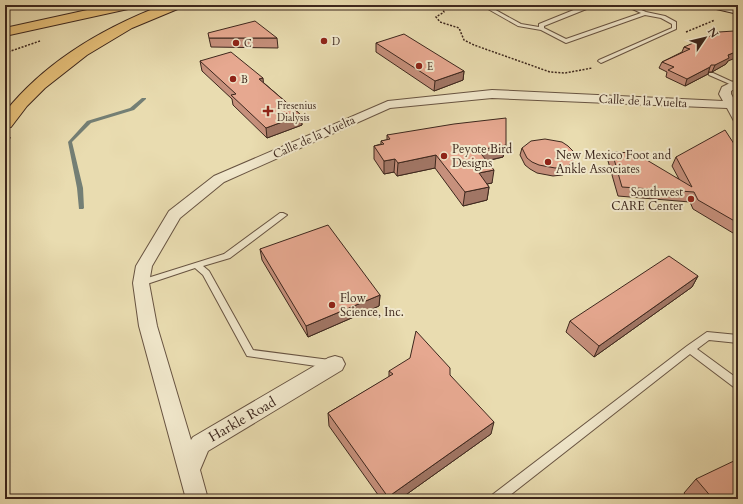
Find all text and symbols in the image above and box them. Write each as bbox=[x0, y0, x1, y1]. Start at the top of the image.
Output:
north arrow bbox=[685, 18, 725, 58]
text: N bbox=[704, 24, 722, 41]
place label: D bbox=[332, 35, 340, 49]
marker: D bbox=[319, 36, 329, 46]
place label: C bbox=[244, 37, 252, 51]
marker: C bbox=[231, 38, 241, 48]
place label: E bbox=[427, 60, 433, 74]
marker: E bbox=[414, 61, 424, 71]
place label: B bbox=[241, 73, 248, 87]
marker: B bbox=[228, 74, 238, 84]
street label: Calle de la Vuelta bbox=[598, 91, 688, 111]
place label: Fresenius Dialysis bbox=[277, 99, 316, 125]
marker: Fresenius Dialysis bbox=[262, 105, 274, 117]
street label: Calle de la Vuelta bbox=[270, 111, 358, 162]
place label: Peyote Bird Designs bbox=[452, 141, 513, 171]
place label: New Mexico Foot and Ankle Associates bbox=[556, 147, 672, 177]
marker: Peyote Bird Designs bbox=[439, 151, 449, 161]
marker: New Mexico Foot and Ankle Associates bbox=[543, 157, 553, 167]
place label: Southwest CARE Center bbox=[611, 184, 684, 214]
marker: Southwest CARE Center bbox=[686, 194, 696, 204]
place label: Flow Science, Inc. bbox=[340, 290, 404, 320]
marker: Flow Science, Inc. bbox=[327, 300, 337, 310]
street label: Harkle Road bbox=[205, 392, 280, 446]

